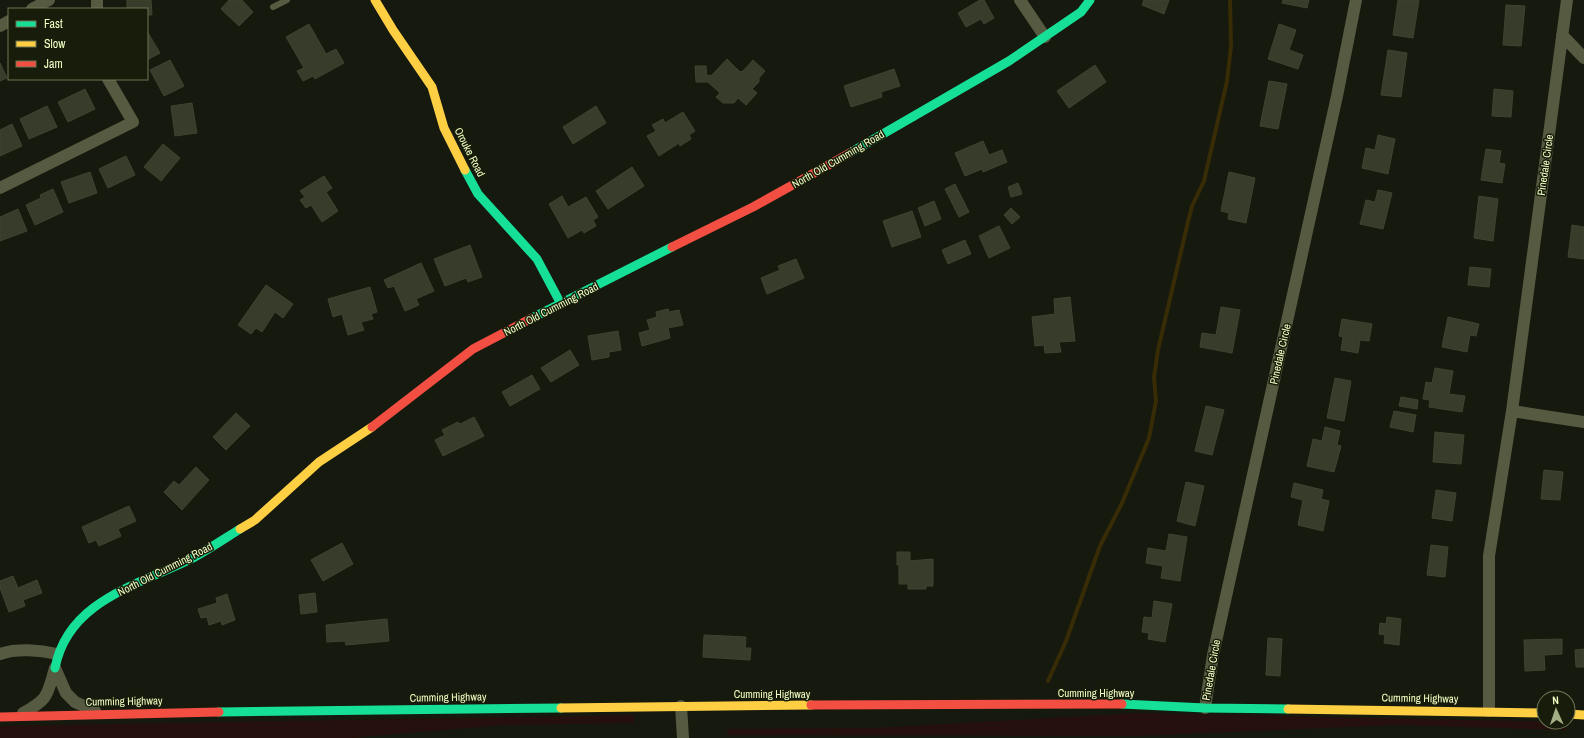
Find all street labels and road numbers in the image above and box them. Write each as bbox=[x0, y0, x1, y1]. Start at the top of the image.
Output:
street label: Orouke Road bbox=[452, 125, 488, 179]
street label: North Old Cumming Road bbox=[789, 127, 887, 191]
street label: Pinedale Circle bbox=[1534, 133, 1556, 197]
street label: North Old Cumming Road bbox=[501, 279, 601, 339]
street label: Pinedale Circle bbox=[1266, 322, 1294, 386]
street label: North Old Cumming Road bbox=[115, 539, 215, 599]
street label: Pinedale Circle bbox=[1199, 638, 1223, 702]
street label: Cumming Highway bbox=[1058, 686, 1135, 700]
street label: Cumming Highway bbox=[734, 687, 811, 701]
street label: Cumming Highway bbox=[410, 689, 487, 705]
street label: Cumming Highway bbox=[1382, 690, 1459, 706]
street label: Cumming Highway bbox=[86, 693, 163, 709]

